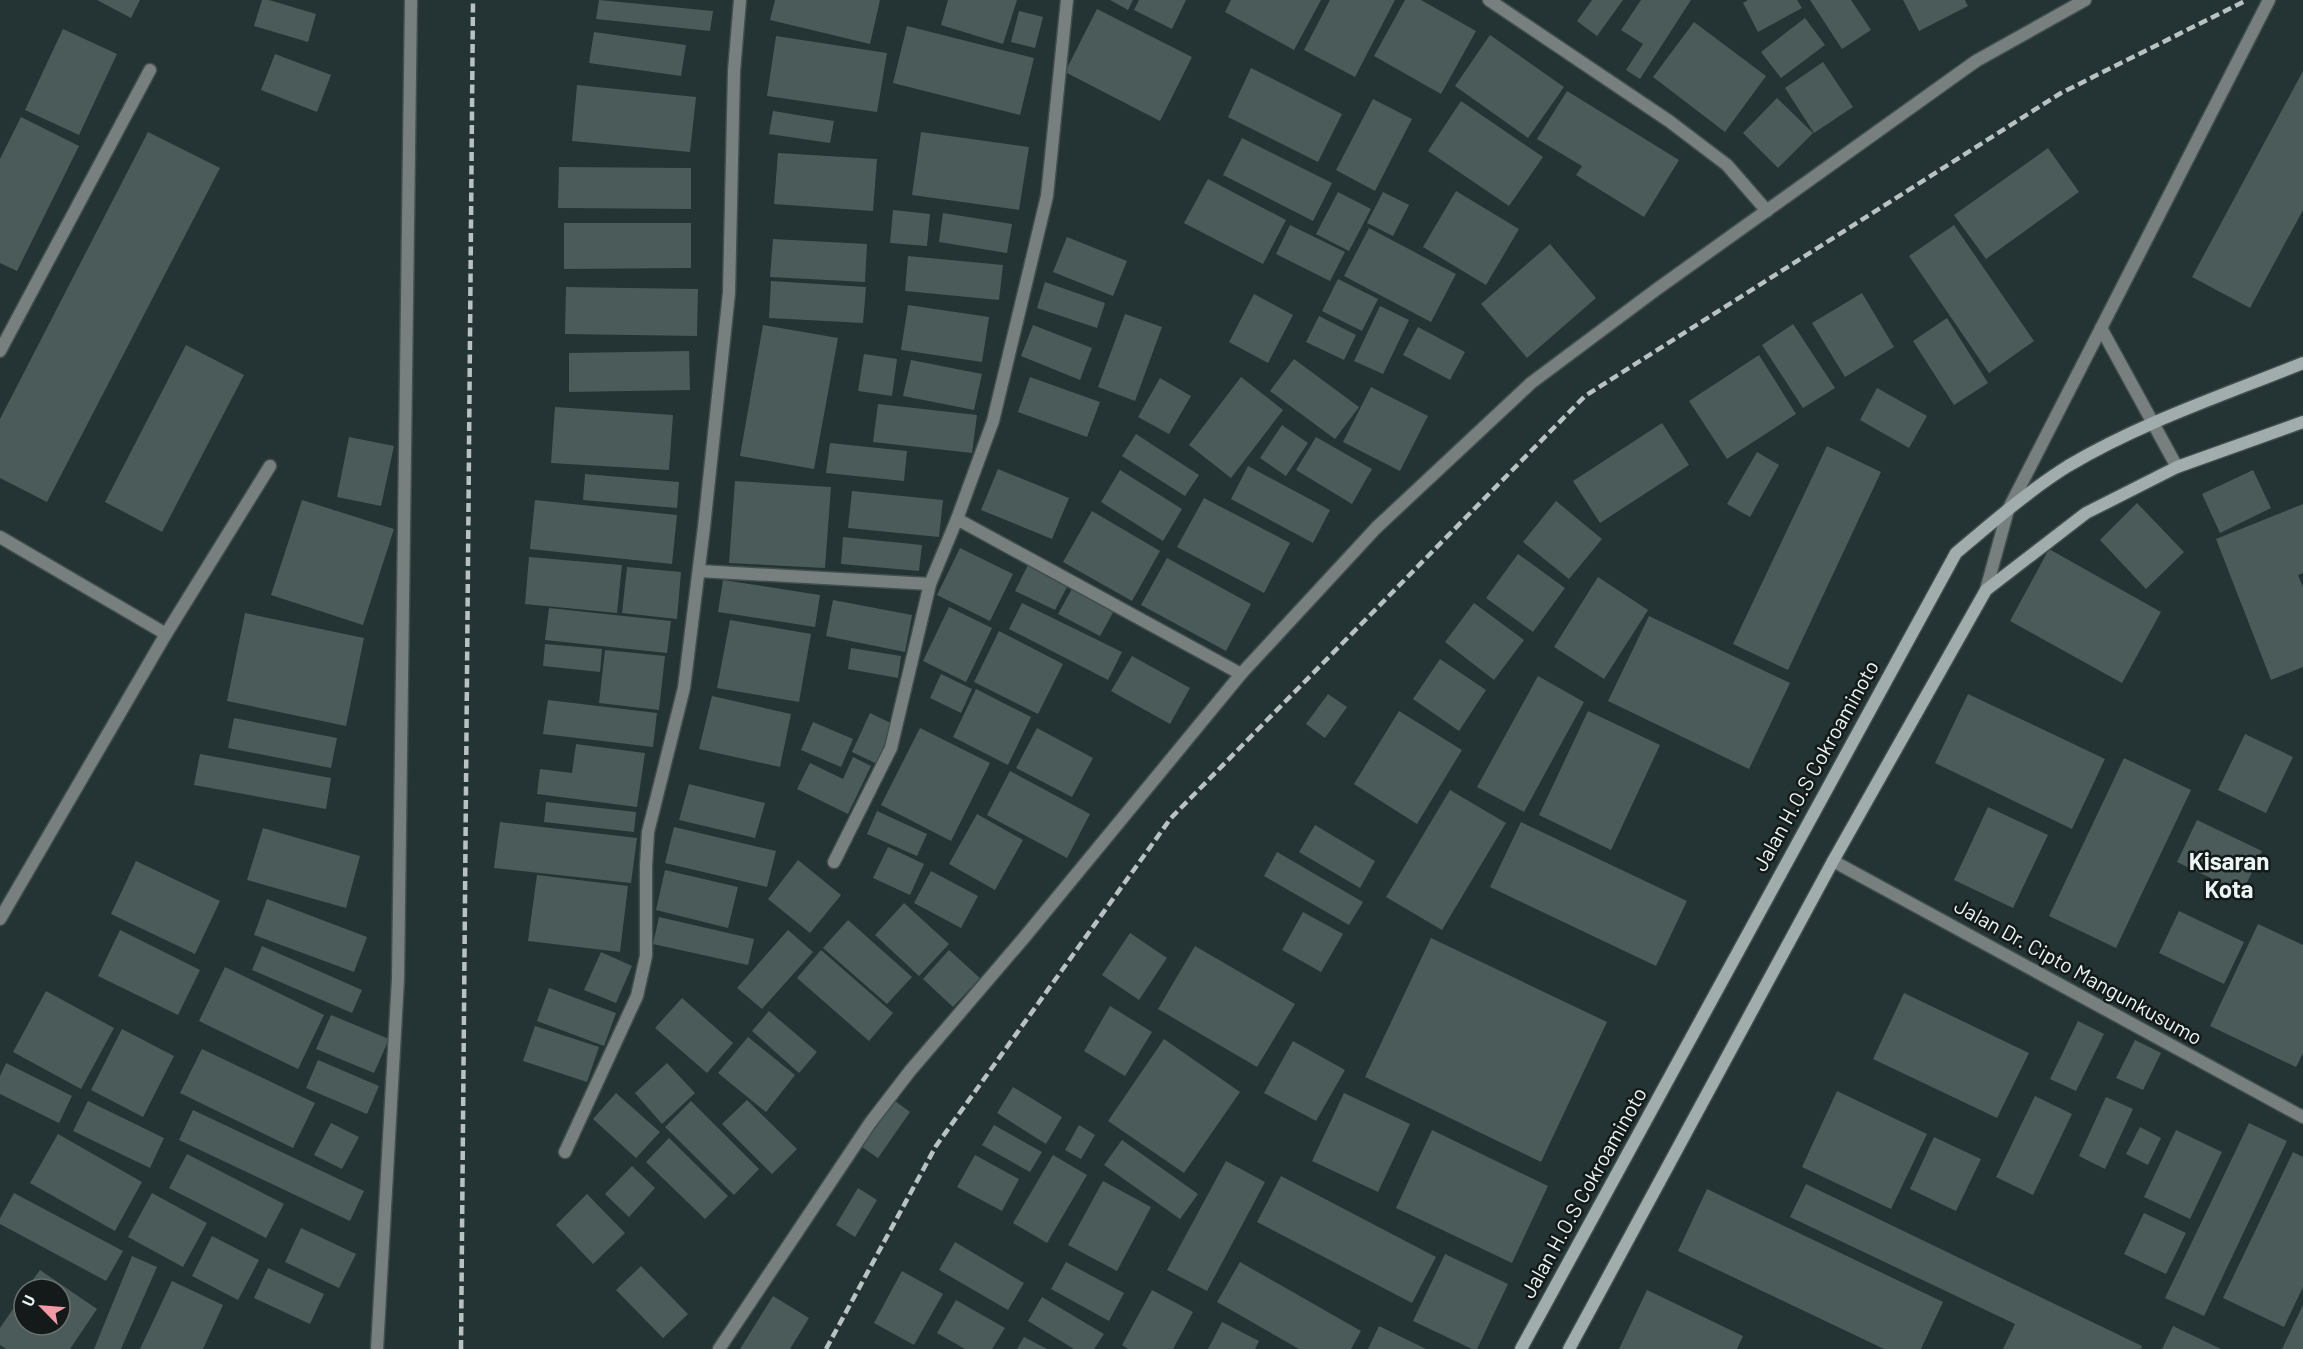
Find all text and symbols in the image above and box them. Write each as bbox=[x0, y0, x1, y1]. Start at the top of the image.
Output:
street label: Jalan H.O.S Cokroaminoto bbox=[1746, 656, 1883, 875]
district label: Kisaran Kota bbox=[2189, 846, 2269, 903]
street label: Jalan Dr. Cipto Mangunkusumo bbox=[1951, 892, 2207, 1049]
street label: Jalan H.O.S Cokroaminoto bbox=[1514, 1083, 1651, 1302]
north arrow bbox=[12, 1277, 72, 1337]
text: U bbox=[17, 1292, 39, 1309]

